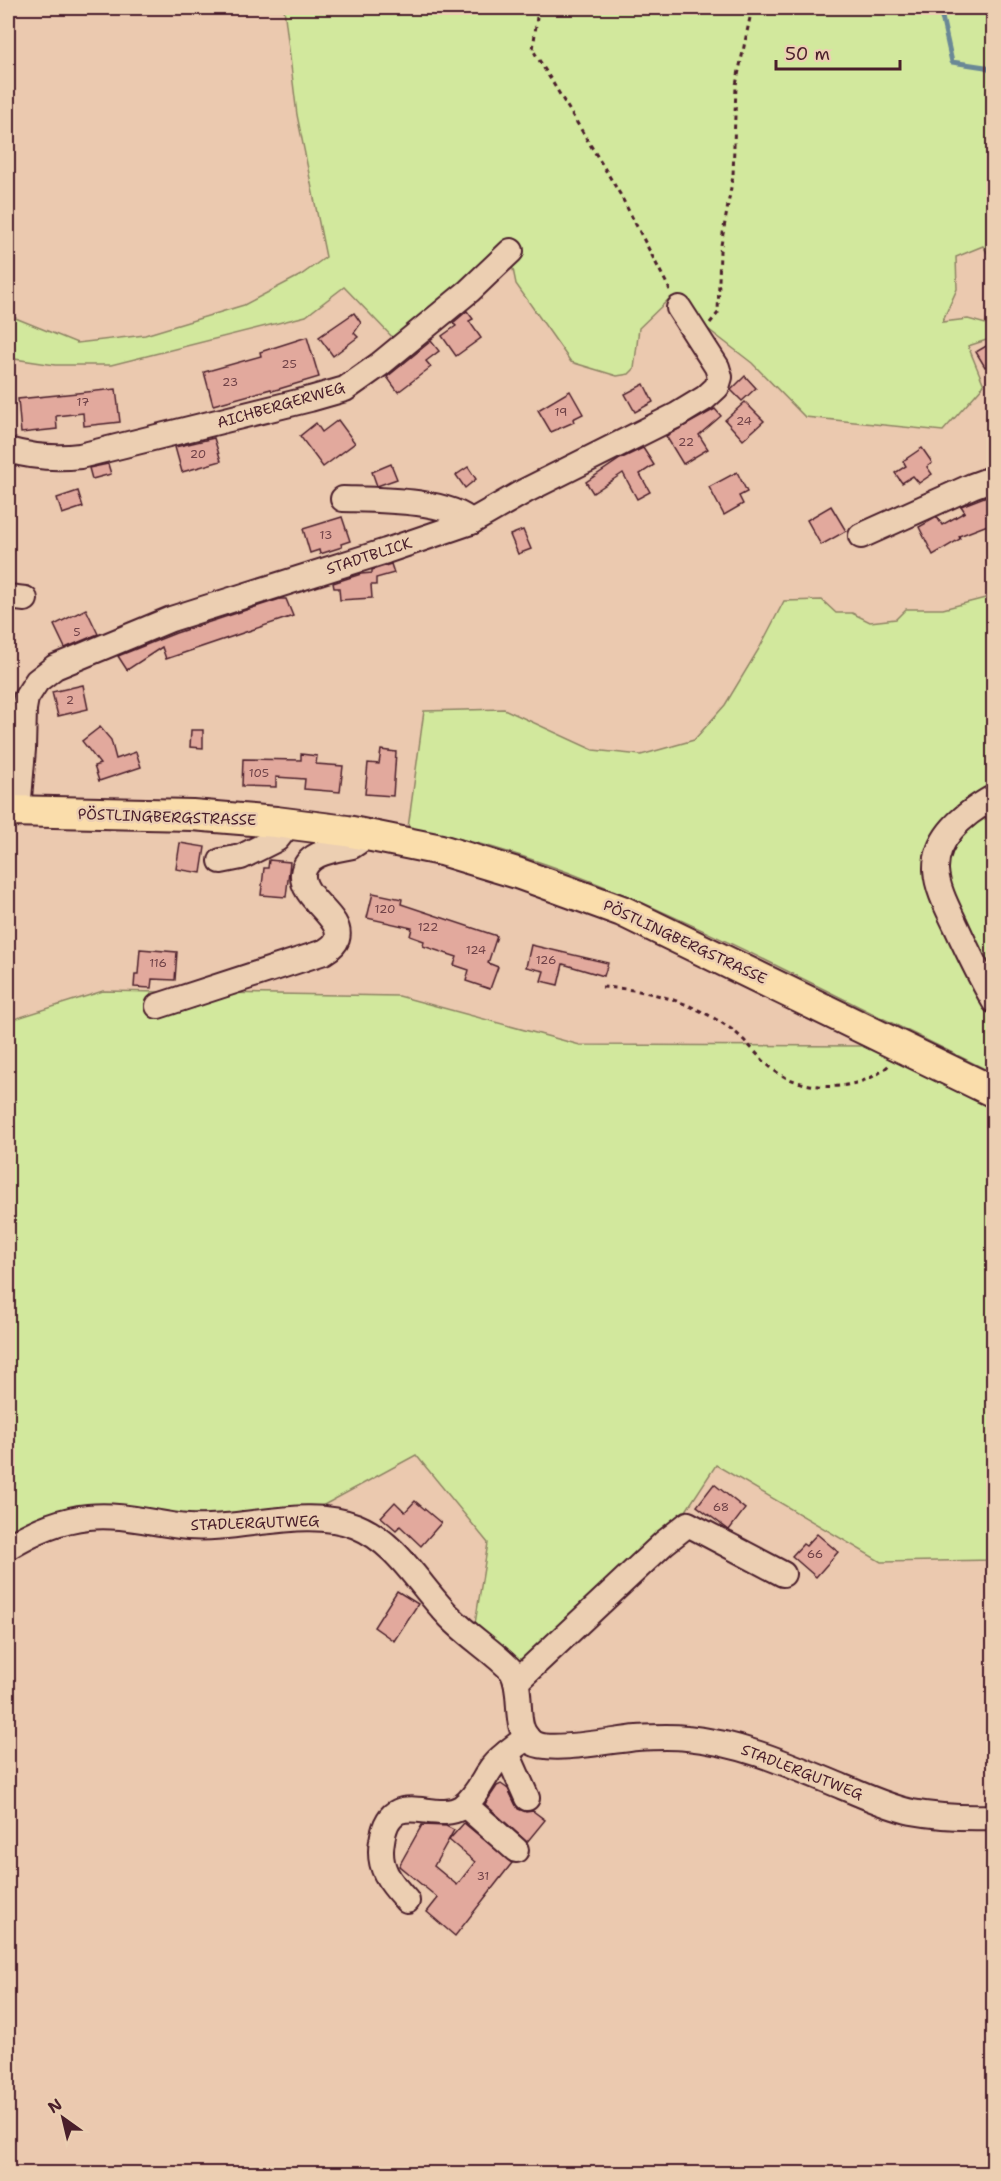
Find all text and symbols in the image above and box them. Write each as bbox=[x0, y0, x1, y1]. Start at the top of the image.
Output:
scale bar bbox=[776, 33, 900, 71]
text: 50 m bbox=[785, 42, 830, 66]
house number: 25 bbox=[281, 356, 297, 372]
house number: 23 bbox=[222, 374, 238, 390]
street label: AICHBERGERWEG bbox=[215, 377, 347, 433]
house number: 17 bbox=[77, 394, 89, 410]
house number: 19 bbox=[555, 404, 567, 420]
house number: 24 bbox=[736, 413, 752, 429]
house number: 22 bbox=[678, 434, 694, 450]
house number: 20 bbox=[190, 446, 206, 462]
house number: 13 bbox=[320, 527, 332, 543]
street label: STADTBLICK bbox=[324, 533, 415, 579]
house number: 5 bbox=[73, 624, 81, 640]
house number: 2 bbox=[66, 692, 74, 708]
house number: 105 bbox=[249, 765, 269, 781]
street label: PÖSTLINGBERGSTRASSE bbox=[77, 804, 257, 830]
street label: PÖSTLINGBERGSTRASSE bbox=[600, 895, 770, 989]
house number: 120 bbox=[375, 901, 395, 917]
house number: 122 bbox=[418, 919, 438, 935]
house number: 124 bbox=[466, 942, 486, 958]
house number: 126 bbox=[536, 952, 556, 968]
house number: 116 bbox=[149, 955, 167, 971]
house number: 68 bbox=[713, 1499, 729, 1515]
street label: STADLERGUTWEG bbox=[190, 1511, 320, 1535]
house number: 66 bbox=[807, 1546, 823, 1562]
street label: STADLERGUTWEG bbox=[738, 1740, 866, 1804]
house number: 31 bbox=[477, 1868, 489, 1884]
north arrow bbox=[33, 2088, 93, 2148]
text: N bbox=[44, 2094, 66, 2118]

